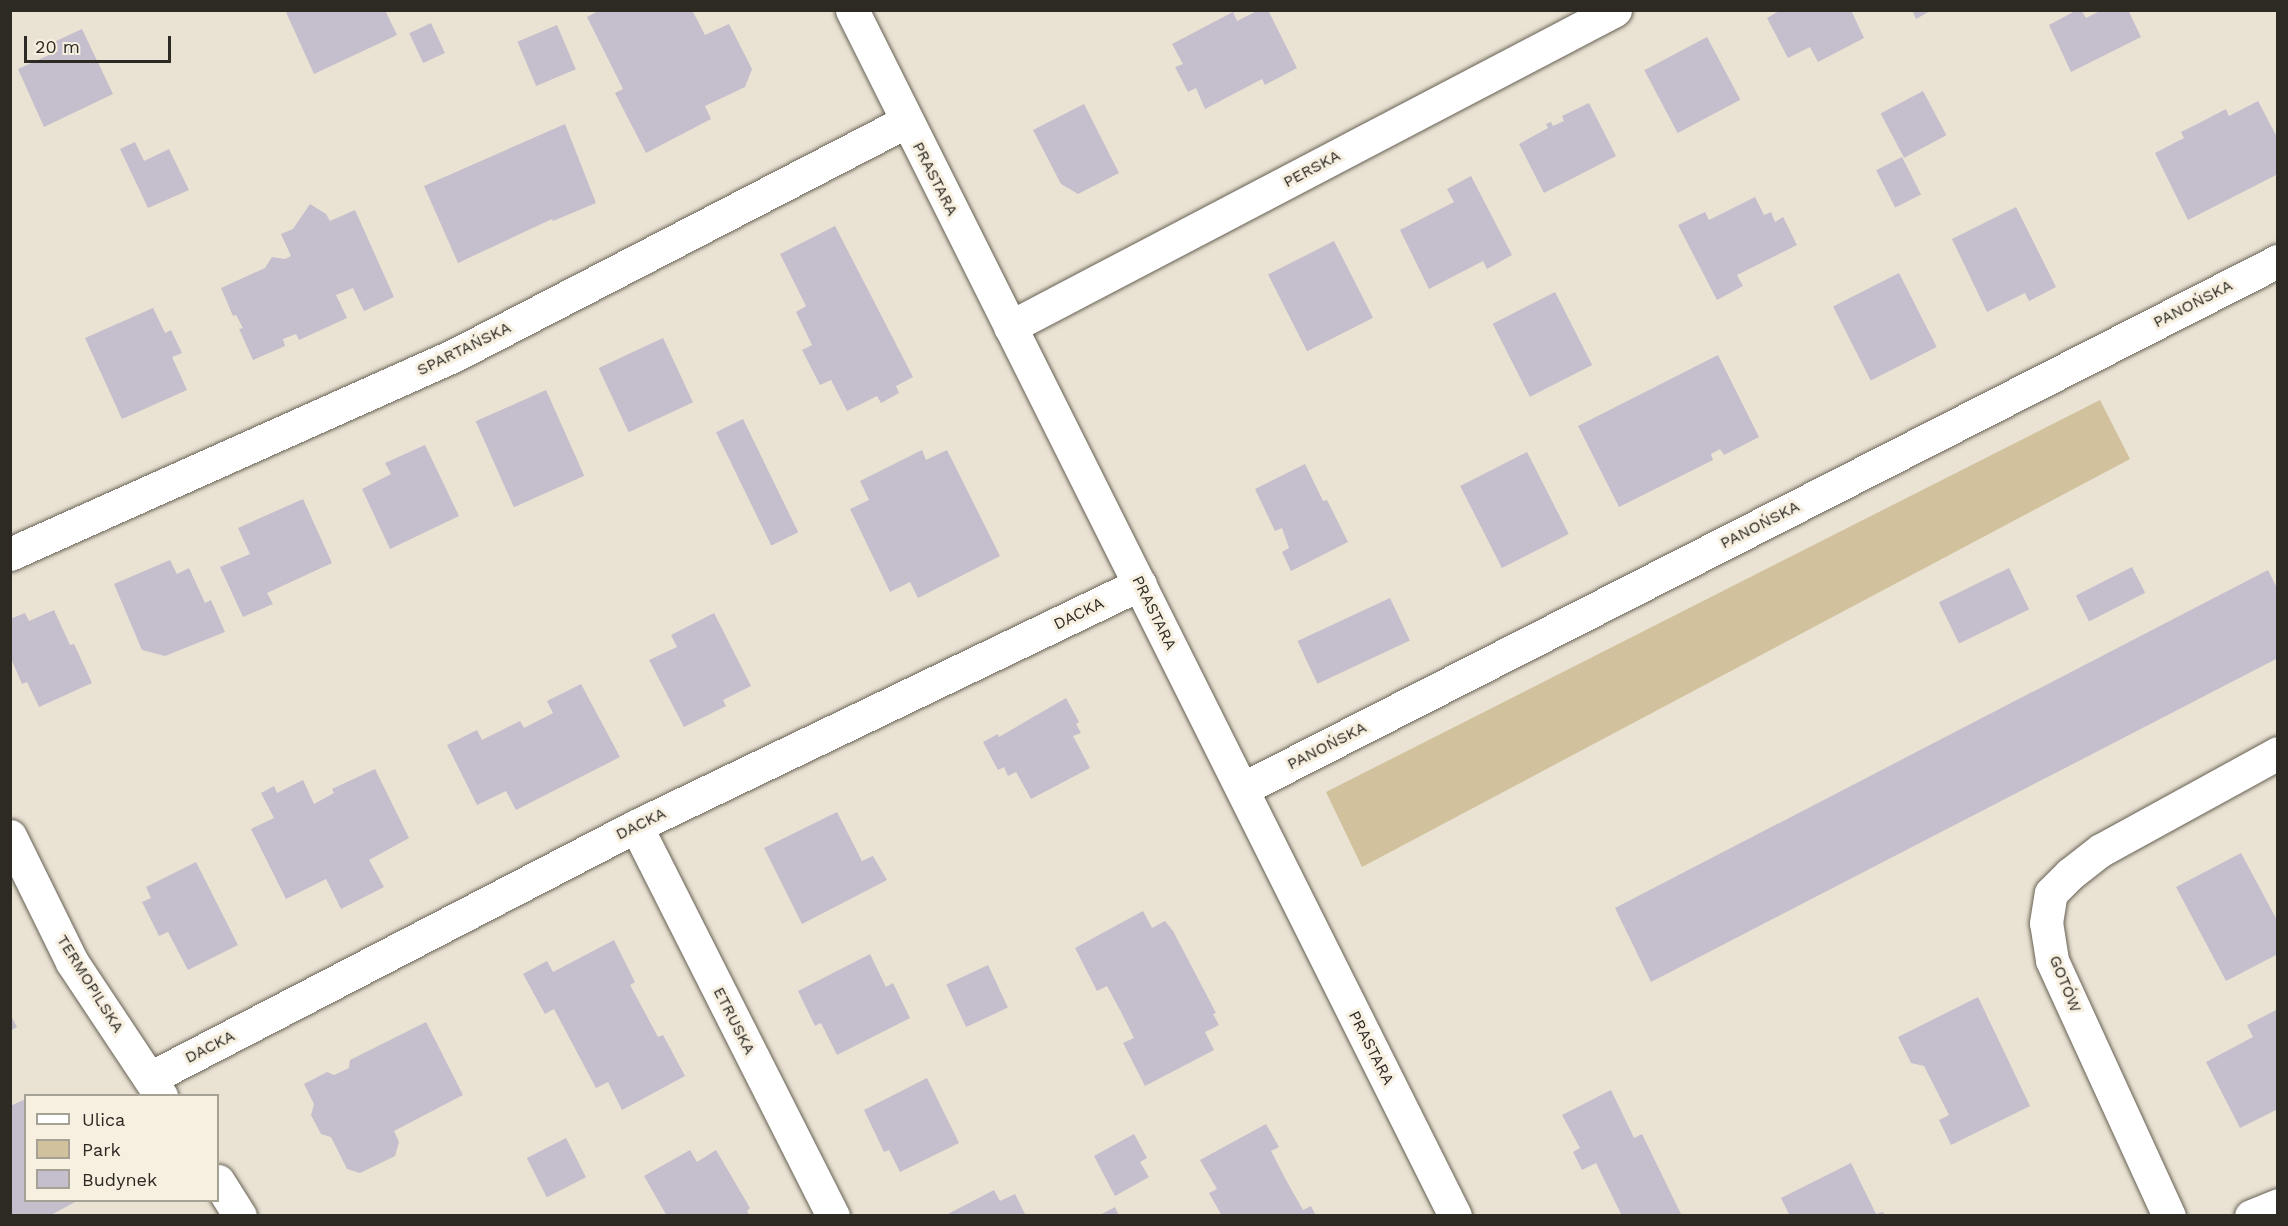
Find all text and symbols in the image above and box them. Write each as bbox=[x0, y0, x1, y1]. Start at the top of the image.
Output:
scale bar bbox=[27, 24, 174, 62]
text: 20 m bbox=[35, 36, 80, 57]
street label: PRASTARA bbox=[908, 139, 962, 219]
street label: PERSKA bbox=[1280, 146, 1344, 192]
street label: PANOŃSKA bbox=[2150, 276, 2236, 332]
street label: SPARTAŃSKA bbox=[414, 318, 514, 380]
street label: PANOŃSKA bbox=[1717, 497, 1803, 553]
street label: PRASTARA bbox=[1128, 573, 1180, 653]
street label: DACKA bbox=[1051, 594, 1107, 634]
street label: PANOŃSKA bbox=[1284, 718, 1370, 774]
street label: DACKA bbox=[613, 804, 669, 844]
street label: TERMOPILSKA bbox=[52, 932, 128, 1036]
street label: GOTÓW bbox=[2045, 953, 2085, 1015]
street label: ETRUSKA bbox=[709, 984, 759, 1058]
street label: PRASTARA bbox=[1344, 1008, 1398, 1088]
street label: DACKA bbox=[182, 1026, 238, 1068]
legend bbox=[24, 1094, 219, 1202]
text: Ulica bbox=[82, 1109, 125, 1130]
text: Park bbox=[82, 1139, 121, 1160]
text: Budynek bbox=[82, 1169, 157, 1190]

